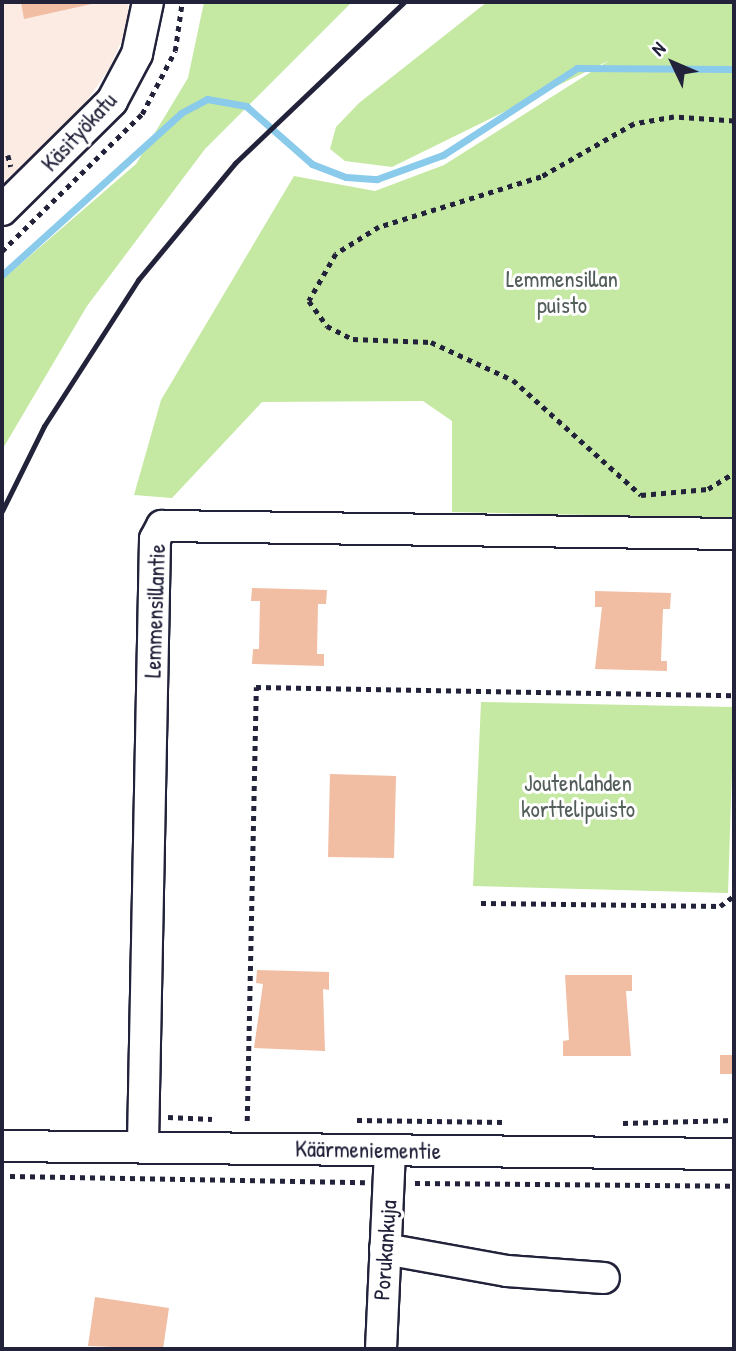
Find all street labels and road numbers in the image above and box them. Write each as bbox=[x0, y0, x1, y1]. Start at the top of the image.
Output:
street label: Käsityökatu bbox=[36, 87, 122, 177]
street label: Lemmensillantie bbox=[139, 544, 171, 678]
street label: Käärmeniementie bbox=[295, 1135, 441, 1165]
street label: Porukankuja bbox=[368, 1199, 402, 1301]

